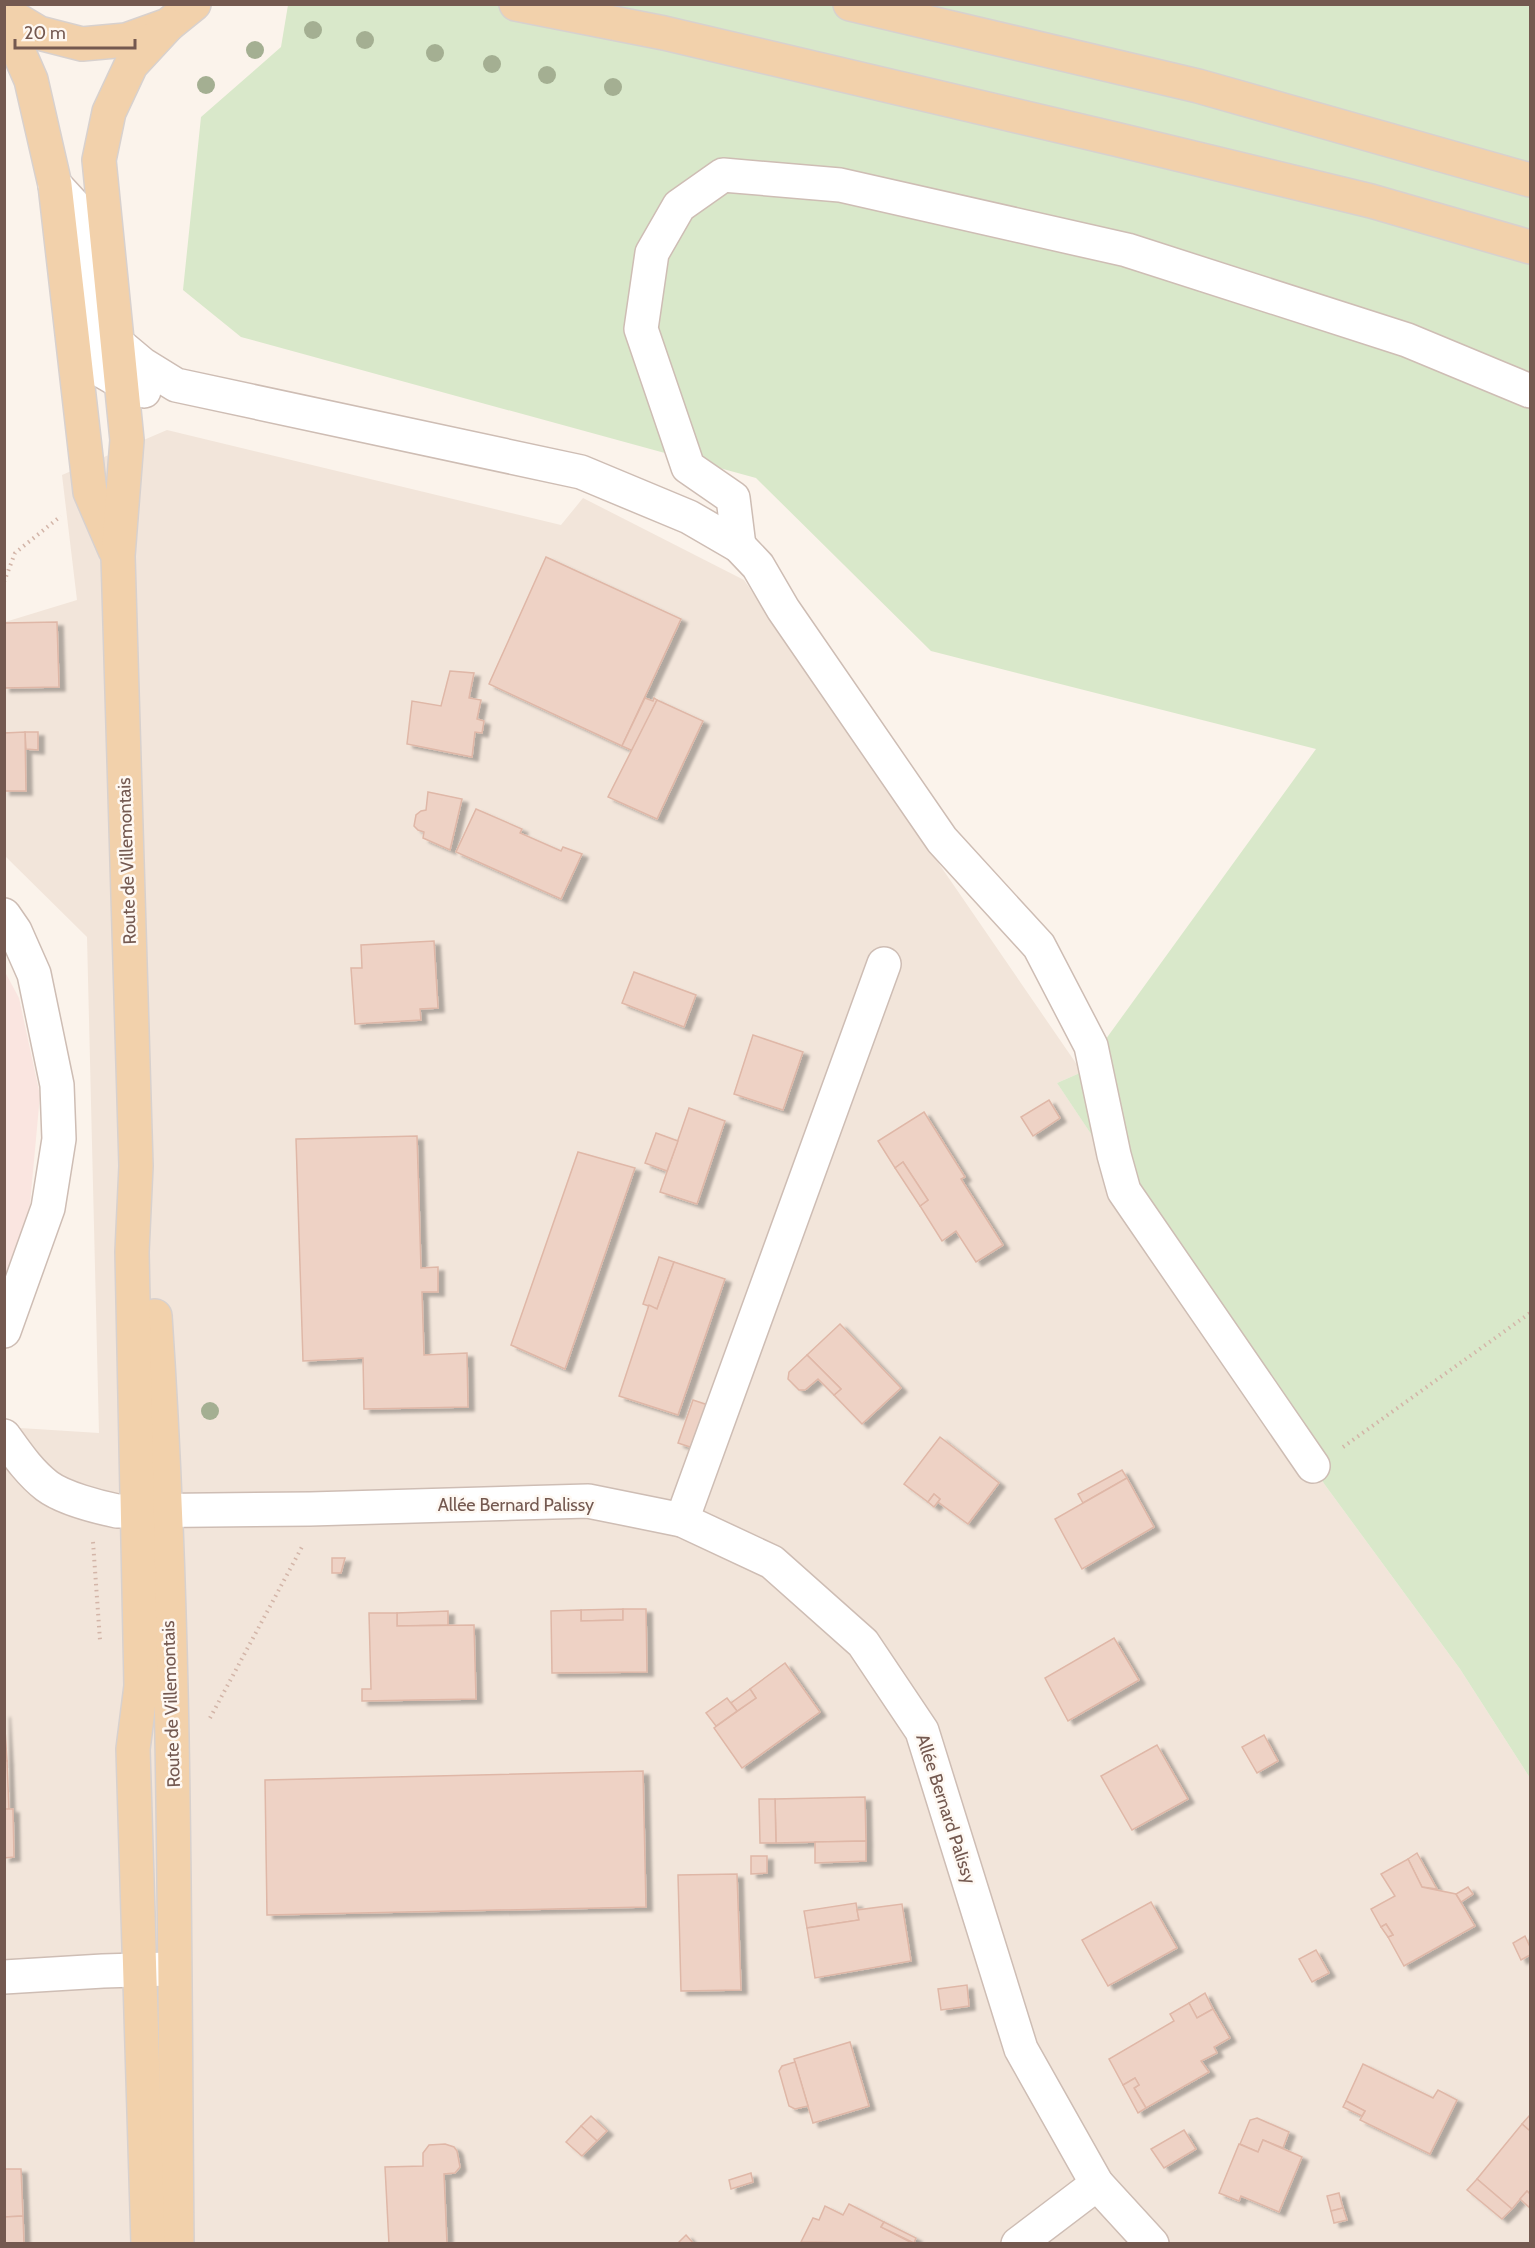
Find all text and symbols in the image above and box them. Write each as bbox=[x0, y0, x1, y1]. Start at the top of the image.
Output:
scale bar bbox=[15, 12, 135, 50]
text: 20 m bbox=[24, 22, 66, 44]
street label: Route de Villemontais bbox=[113, 777, 141, 945]
street label: Allée Bernard Palissy bbox=[438, 1494, 594, 1516]
street label: Route de Villemontais bbox=[157, 1620, 185, 1788]
street label: Allée Bernard Palissy bbox=[911, 1731, 981, 1887]

